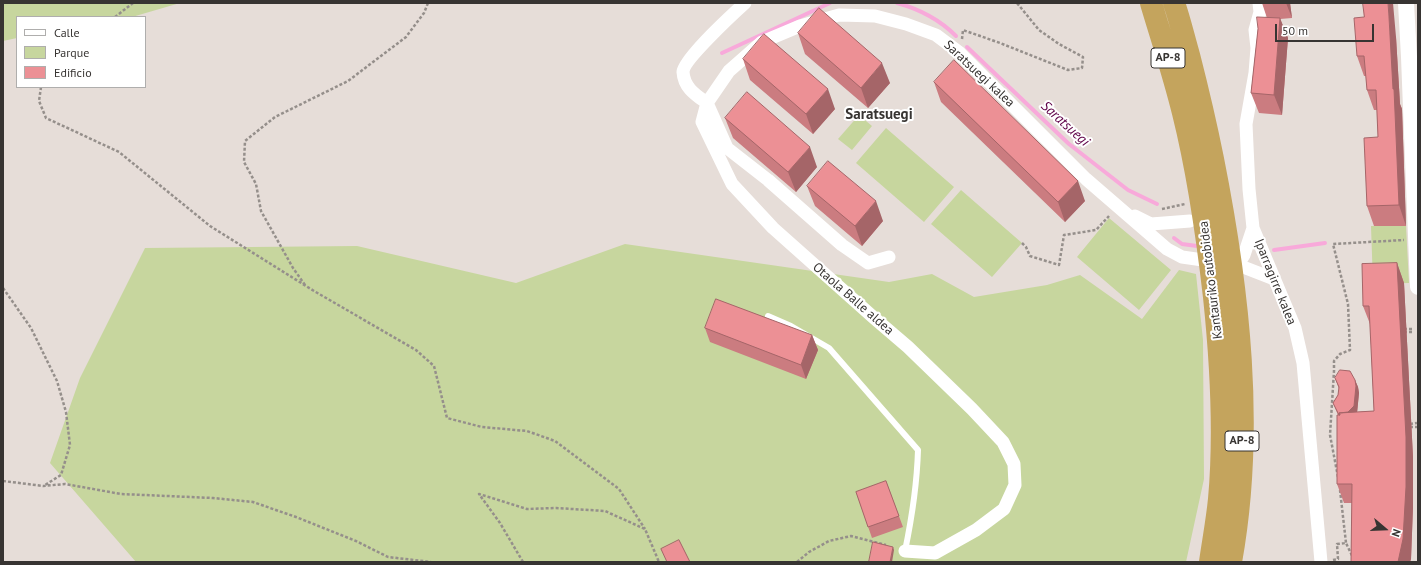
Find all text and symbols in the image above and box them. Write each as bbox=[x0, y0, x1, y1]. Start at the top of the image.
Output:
legend bbox=[16, 16, 146, 88]
scale bar bbox=[1277, 16, 1376, 42]
text: 50 m bbox=[1282, 23, 1308, 38]
text: Calle bbox=[54, 25, 80, 40]
street label: Saratsuegi kalea bbox=[940, 37, 1018, 111]
text: Parque bbox=[54, 45, 89, 60]
road number: AP-8 bbox=[1151, 48, 1185, 68]
text: Edificio bbox=[54, 65, 92, 80]
water label: Saratsuegi bbox=[1037, 98, 1093, 150]
district label: Saratsuegi bbox=[845, 106, 913, 124]
street label: Kantauriko autobidea bbox=[1196, 220, 1226, 340]
street label: Iparragirre kalea bbox=[1251, 237, 1299, 327]
street label: Otaola Balle aldea bbox=[809, 260, 897, 338]
road number: AP-8 bbox=[1225, 431, 1259, 451]
north arrow bbox=[1365, 509, 1405, 549]
text: N bbox=[1389, 527, 1404, 539]

